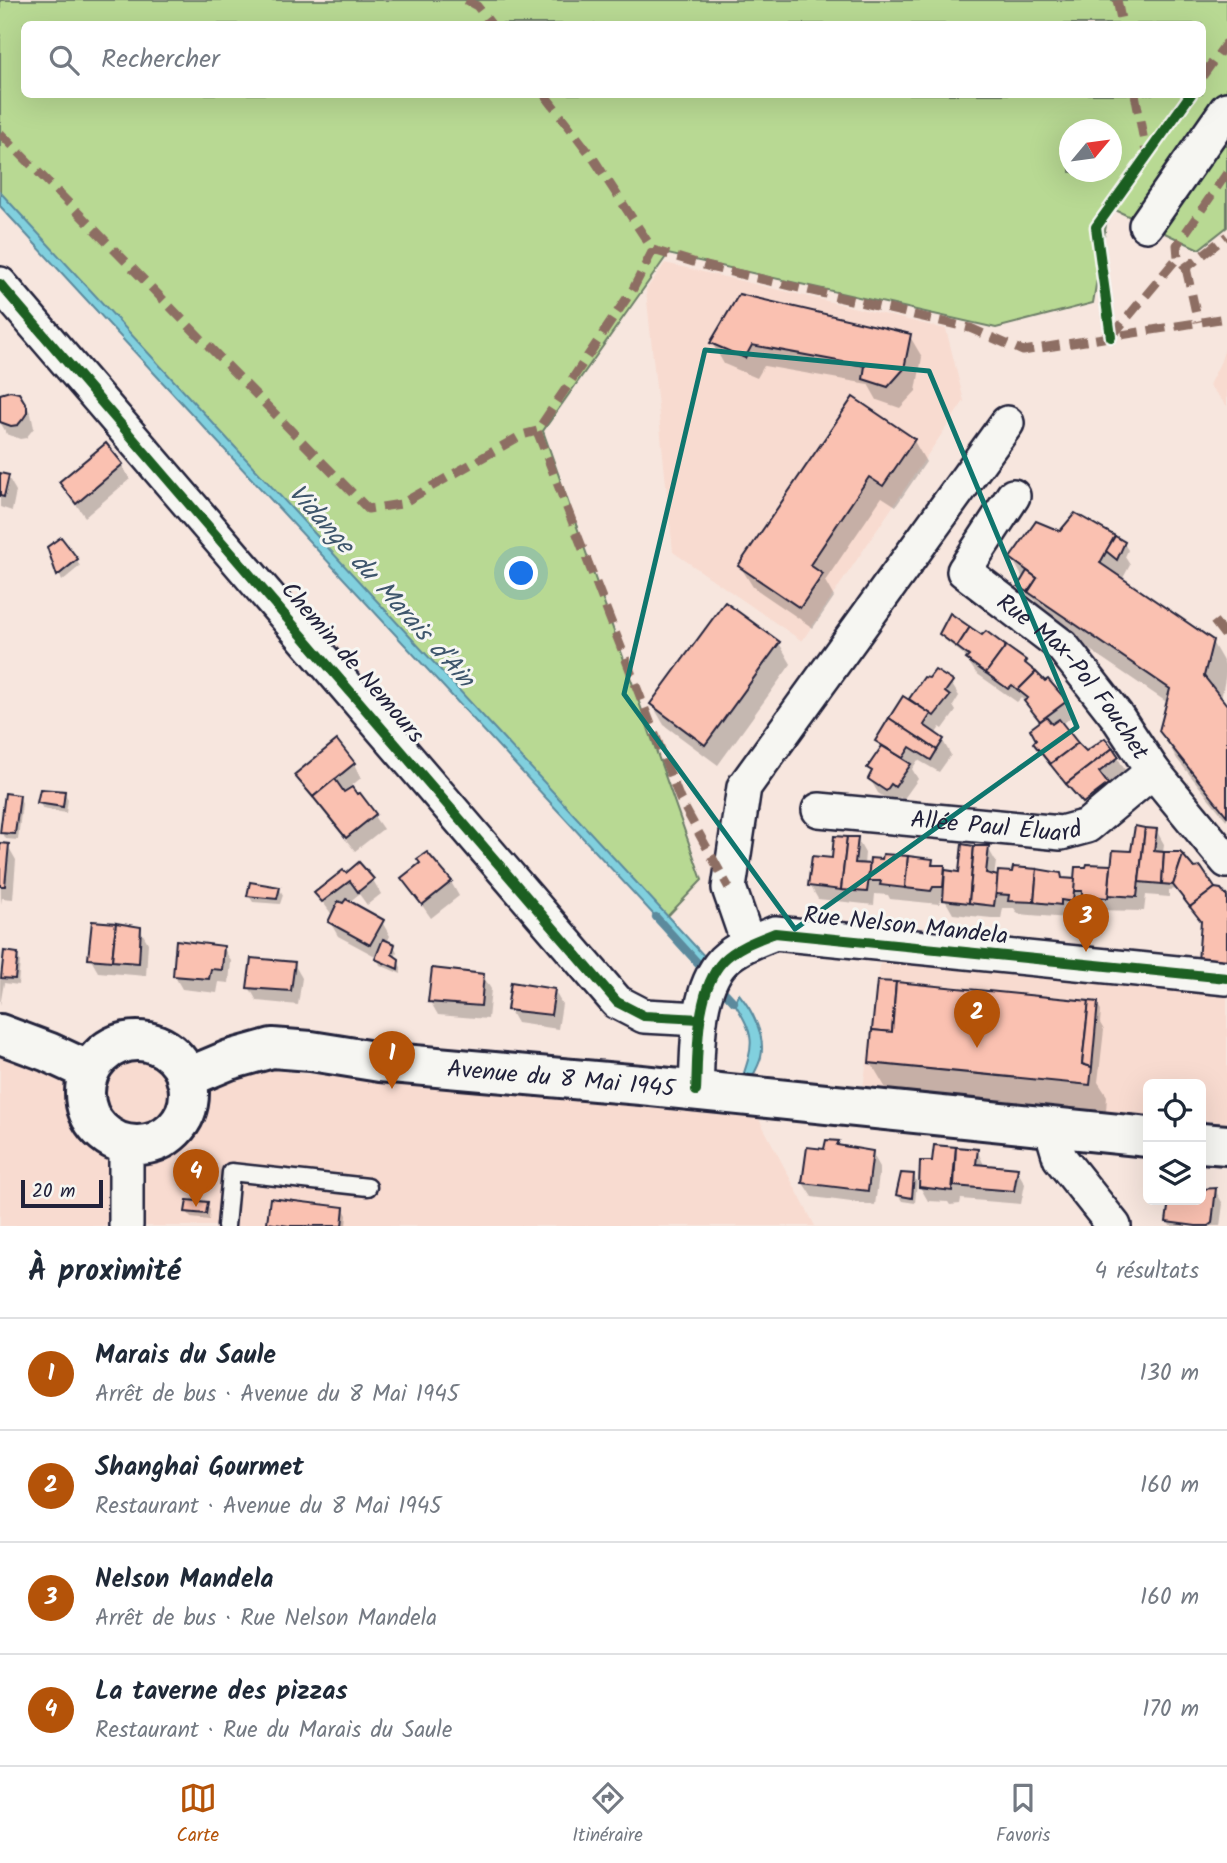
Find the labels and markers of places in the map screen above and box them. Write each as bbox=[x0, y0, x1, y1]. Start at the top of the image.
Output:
pin: 3 bbox=[1063, 894, 1109, 952]
pin: 2 bbox=[954, 990, 1000, 1048]
pin: 1 bbox=[369, 1031, 415, 1089]
pin: 4 bbox=[173, 1149, 219, 1207]

